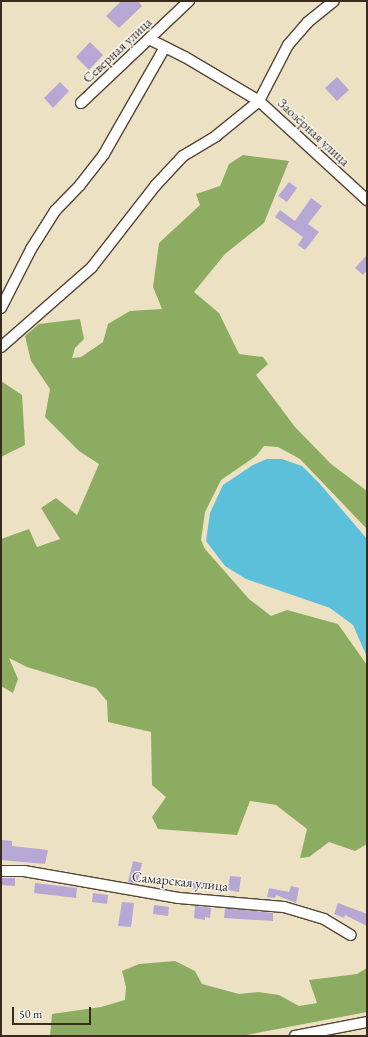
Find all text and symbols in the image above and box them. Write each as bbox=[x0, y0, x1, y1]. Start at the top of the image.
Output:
street label: Северная улица bbox=[79, 14, 155, 86]
street label: Заозёрная улица bbox=[275, 94, 353, 170]
street label: Самарская улица bbox=[131, 868, 229, 894]
scale bar bbox=[14, 999, 93, 1025]
text: 50 m bbox=[19, 1006, 42, 1022]

